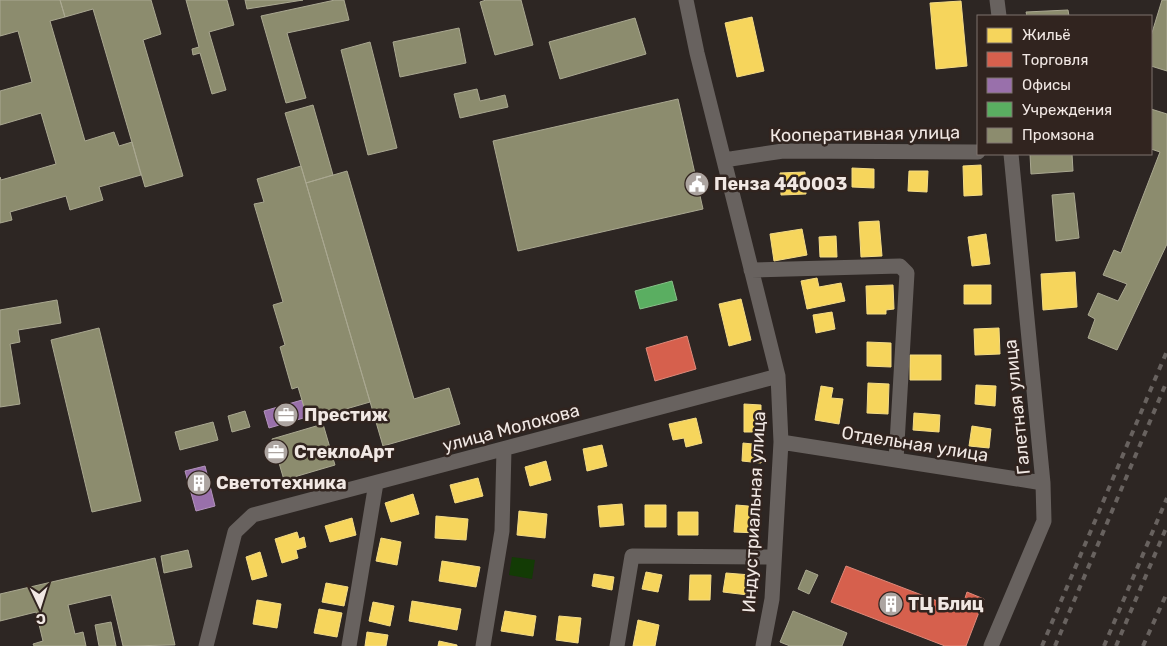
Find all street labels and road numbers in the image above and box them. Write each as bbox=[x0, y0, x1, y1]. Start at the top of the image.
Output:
street label: Кооперативная улица bbox=[770, 121, 960, 147]
street label: Галетная улица bbox=[999, 338, 1035, 476]
street label: улица Молокова bbox=[440, 399, 582, 457]
street label: Индустриальная улица bbox=[738, 411, 770, 613]
street label: Отдельная улица bbox=[840, 422, 990, 466]

